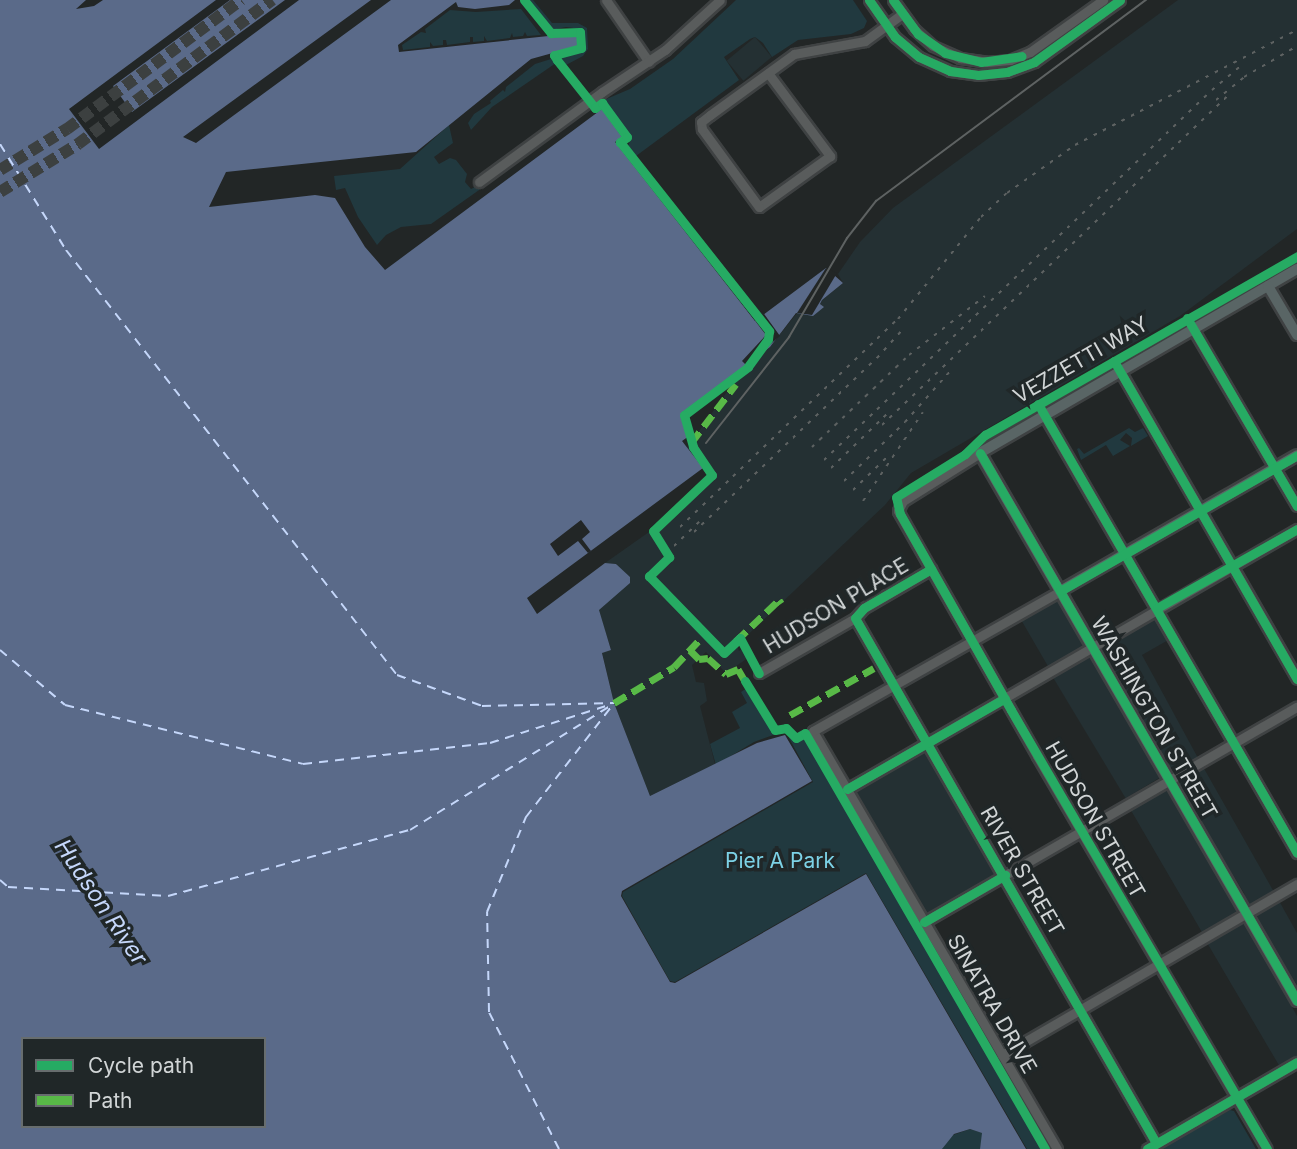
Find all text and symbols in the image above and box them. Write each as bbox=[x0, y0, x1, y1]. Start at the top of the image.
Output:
street label: VEZZETTI WAY bbox=[1009, 311, 1153, 409]
street label: HUDSON PLACE bbox=[759, 553, 913, 659]
street label: WASHINGTON STREET bbox=[1086, 612, 1222, 824]
street label: HUDSON STREET bbox=[1040, 737, 1150, 903]
street label: RIVER STREET bbox=[975, 802, 1069, 940]
water label: Hudson River bbox=[49, 834, 153, 970]
park label: Pier A Park bbox=[725, 848, 835, 874]
street label: SINATRA DRIVE bbox=[942, 930, 1042, 1078]
legend bbox=[21, 1037, 266, 1128]
text: Cycle path bbox=[88, 1053, 194, 1078]
text: Path bbox=[88, 1088, 133, 1113]

